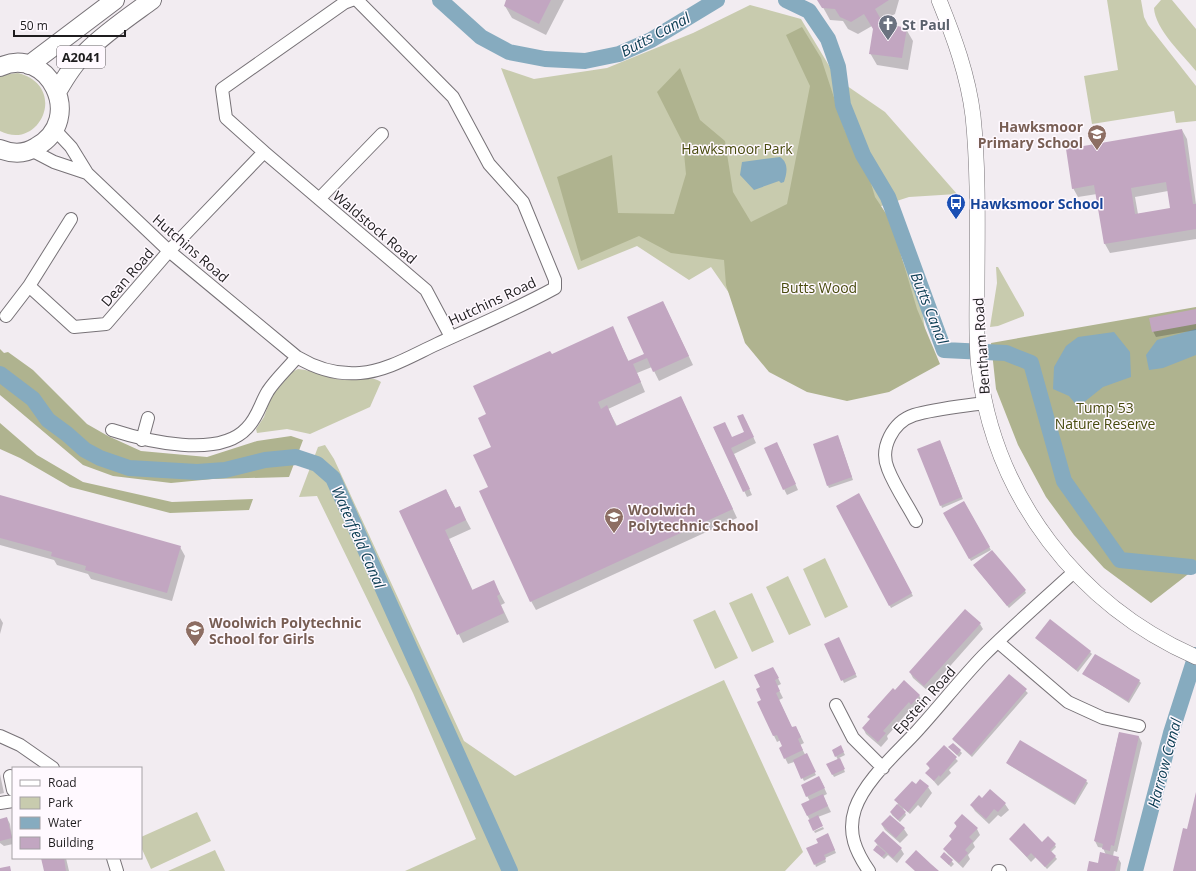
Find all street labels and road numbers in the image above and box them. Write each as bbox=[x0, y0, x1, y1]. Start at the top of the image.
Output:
road number: A2041 bbox=[57, 46, 105, 68]
street label: Waldstock Road bbox=[329, 186, 421, 268]
street label: Hutchins Road bbox=[149, 210, 233, 286]
street label: Dean Road bbox=[96, 244, 158, 310]
street label: Hutchins Road bbox=[445, 272, 539, 330]
street label: Bentham Road bbox=[968, 297, 994, 395]
street label: Epstein Road bbox=[888, 662, 960, 738]

